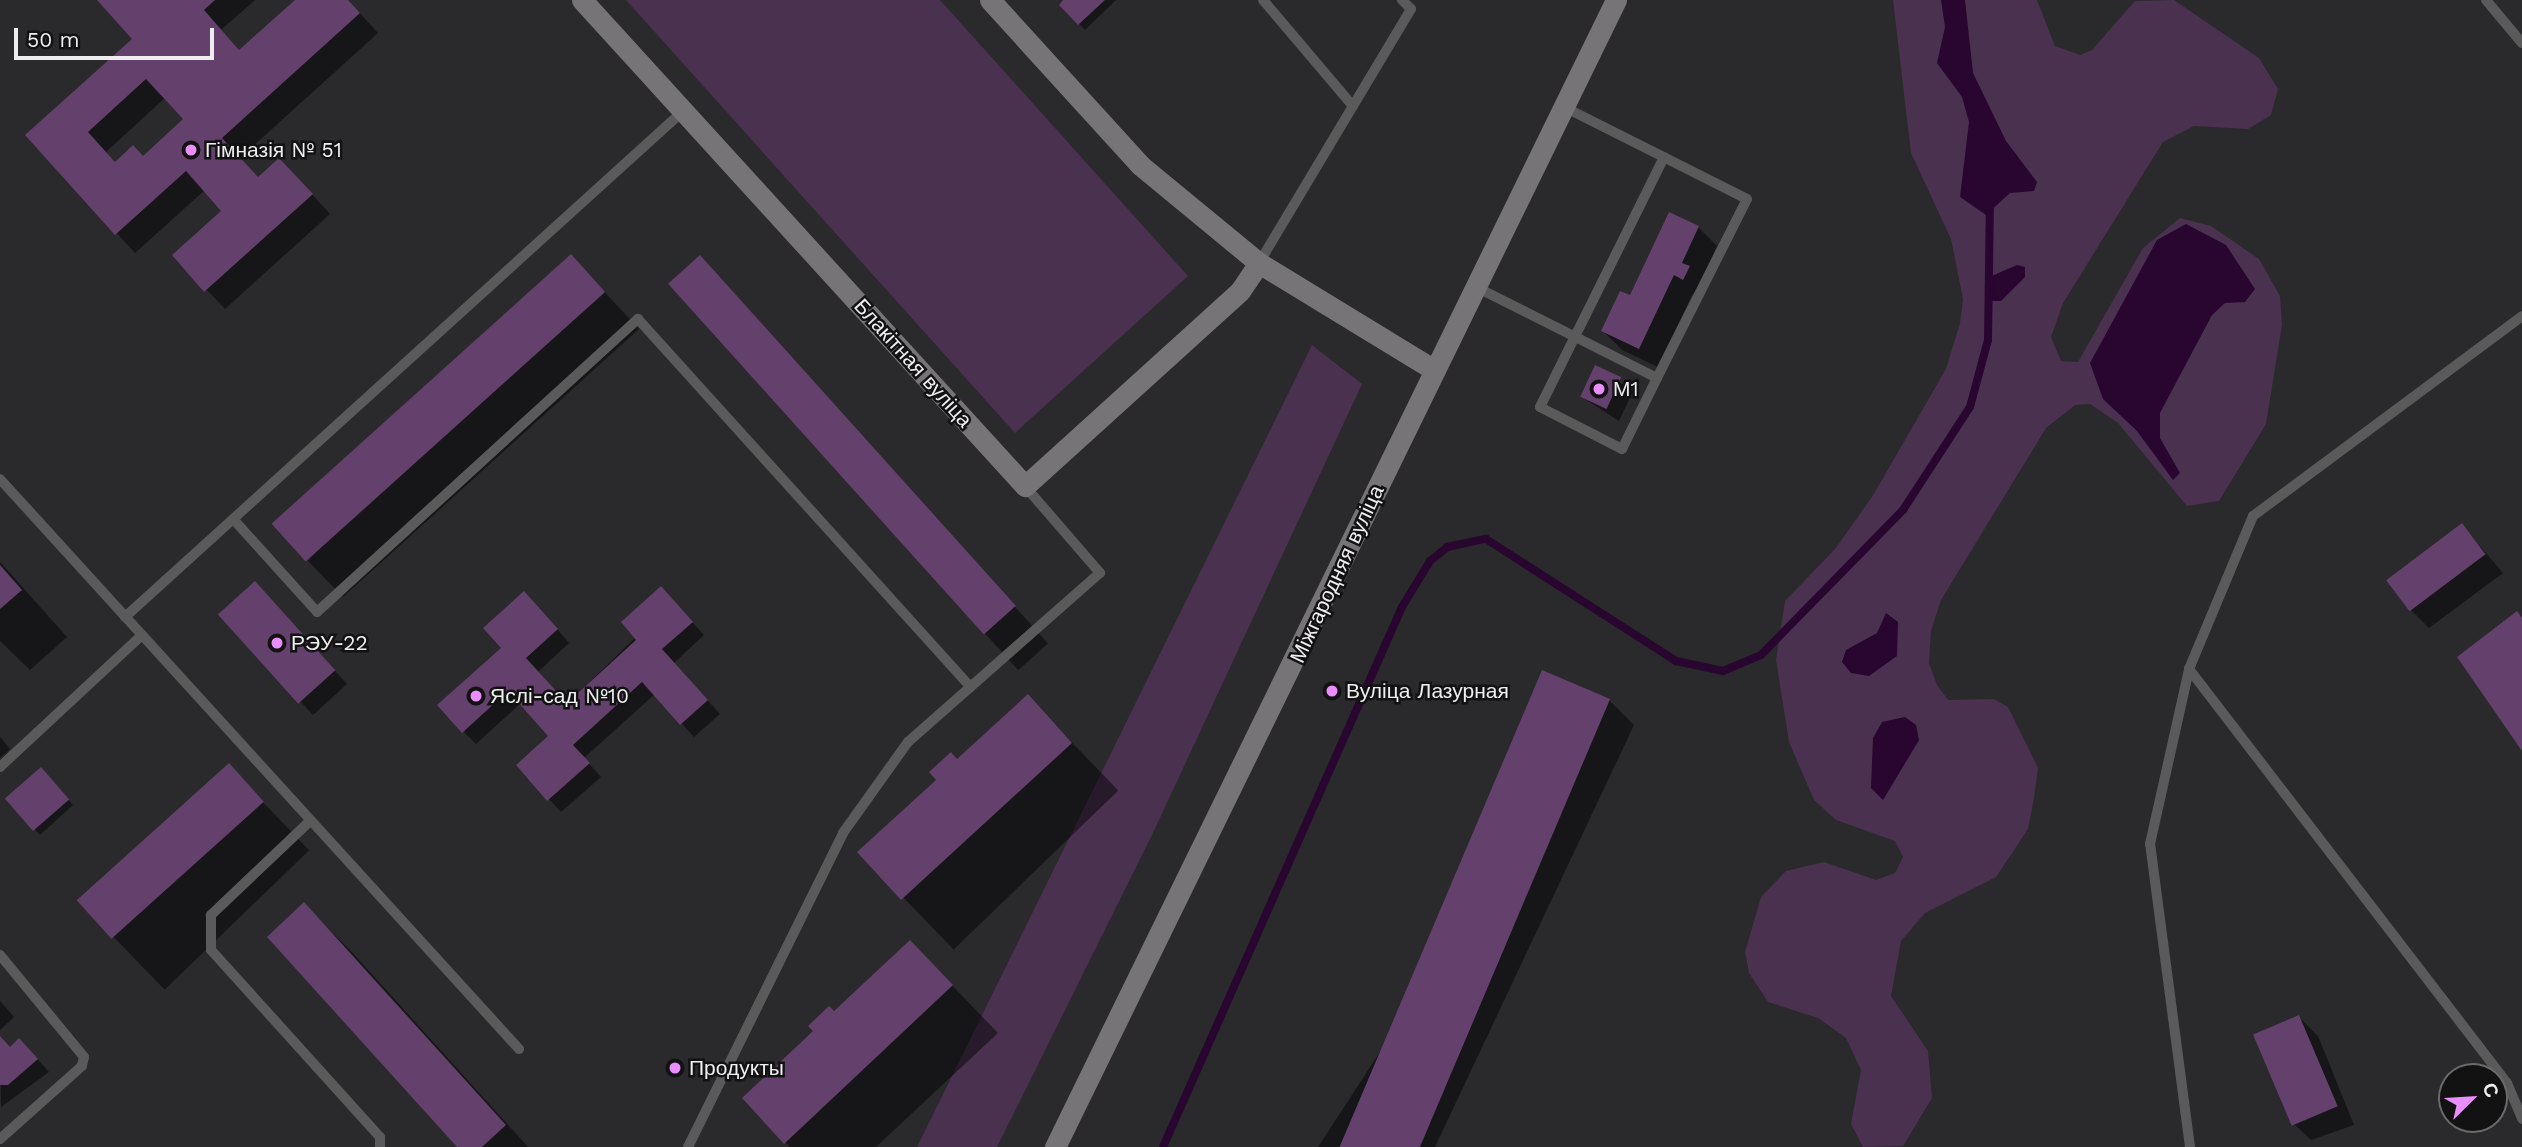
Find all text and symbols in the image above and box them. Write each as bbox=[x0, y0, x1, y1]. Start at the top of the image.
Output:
scale bar bbox=[18, 14, 217, 58]
text: 50 m bbox=[27, 27, 79, 52]
place label: Гімназія № 51 bbox=[205, 137, 342, 163]
marker: Гімназія № 51 bbox=[183, 142, 199, 158]
street label: Блакітная вуліца bbox=[849, 294, 977, 432]
place label: М1 bbox=[1613, 376, 1639, 402]
marker: М1 bbox=[1591, 381, 1607, 397]
street label: Міжгародняя вуліца bbox=[1285, 481, 1389, 667]
place label: РЭУ-22 bbox=[291, 630, 368, 656]
marker: РЭУ-22 bbox=[269, 635, 285, 651]
place label: Вуліца Лазурная bbox=[1346, 678, 1509, 704]
place label: Яслі-сад №10 bbox=[490, 683, 629, 709]
marker: Вуліца Лазурная bbox=[1324, 683, 1340, 699]
marker: Яслі-сад №10 bbox=[468, 688, 484, 704]
place label: Продукты bbox=[689, 1055, 784, 1081]
marker: Продукты bbox=[667, 1060, 683, 1076]
north arrow bbox=[2438, 1063, 2508, 1133]
text: С bbox=[2478, 1079, 2504, 1101]

